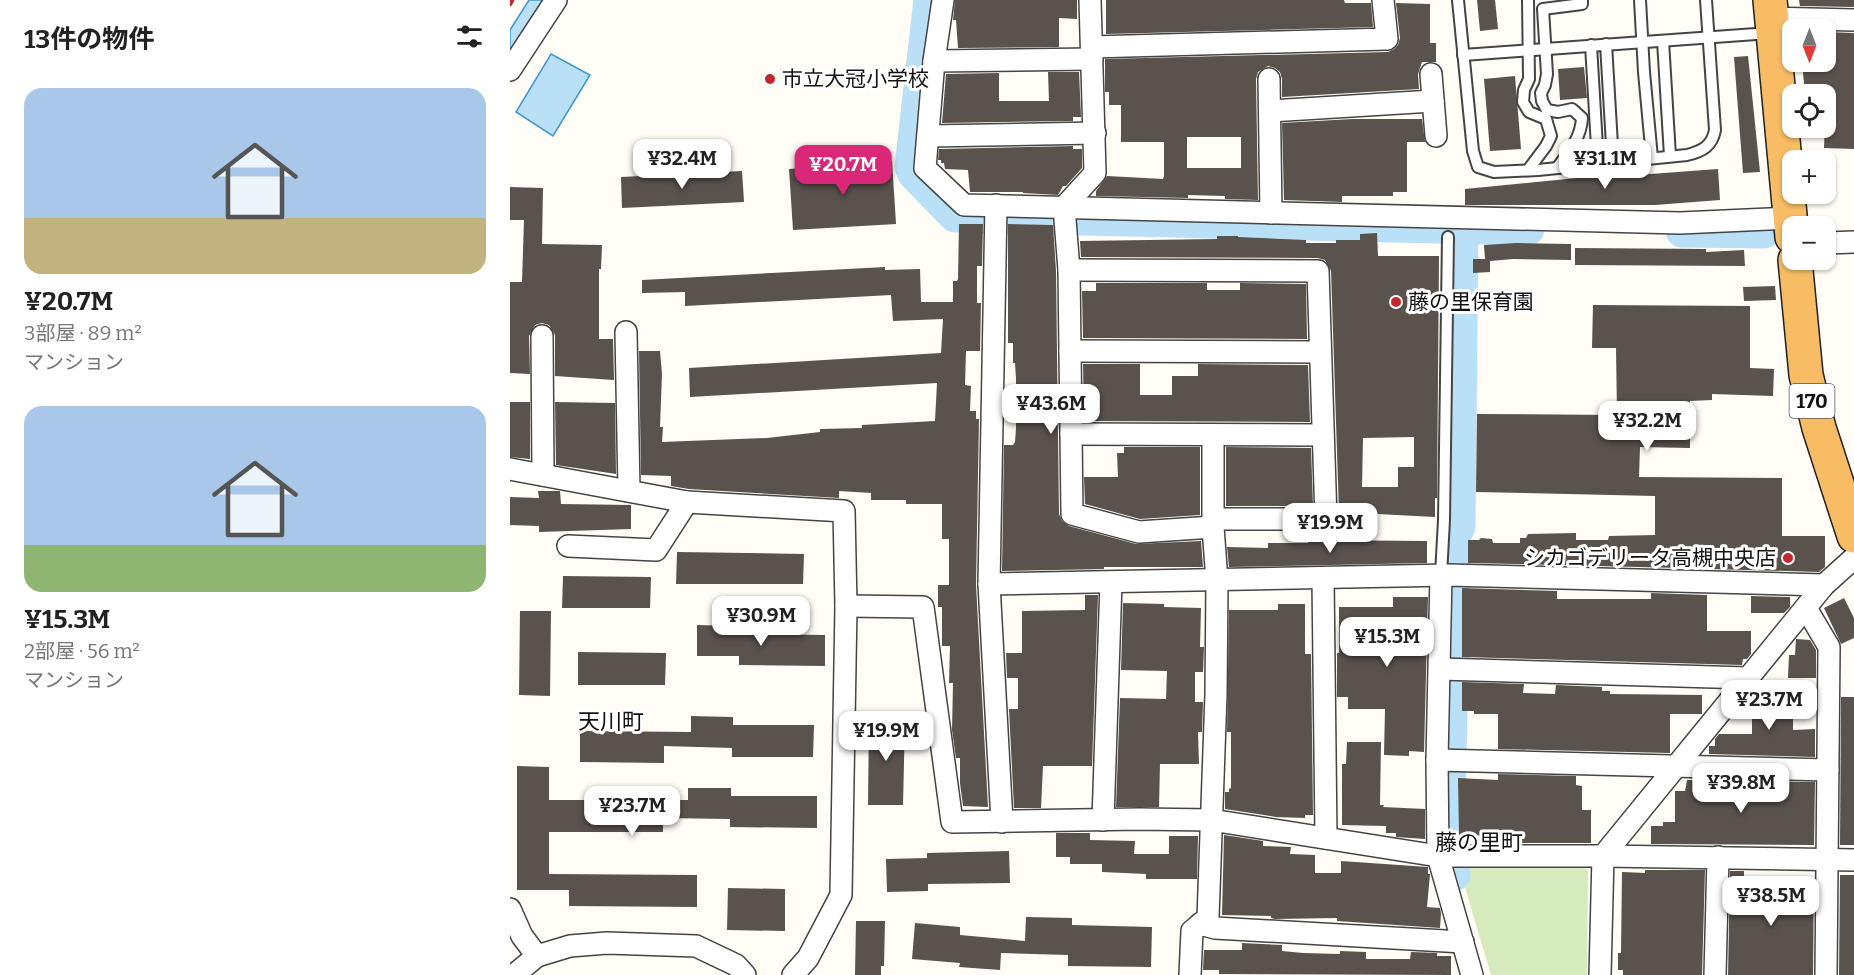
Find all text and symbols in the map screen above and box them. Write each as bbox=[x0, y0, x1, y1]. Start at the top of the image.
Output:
north arrow bbox=[1782, 18, 1836, 72]
map controls bbox=[1782, 18, 1836, 270]
icon: filters bbox=[453, 20, 486, 53]
text: 13件の物件 bbox=[24, 24, 154, 55]
place label: 市立大冠小学校 bbox=[782, 66, 929, 92]
marker: 市立大冠小学校 bbox=[763, 72, 777, 86]
button: locate bbox=[1782, 84, 1836, 138]
icon: home bbox=[201, 127, 309, 235]
pin: ¥32.4M bbox=[633, 139, 731, 190]
pin: ¥31.1M bbox=[1556, 139, 1654, 190]
pin: ¥20.7M bbox=[794, 145, 892, 196]
text: ¥32.4M bbox=[647, 146, 717, 170]
text: ¥31.1M bbox=[1573, 146, 1637, 170]
button: + bbox=[1782, 150, 1836, 204]
text: ¥20.7M bbox=[809, 152, 877, 176]
button: − bbox=[1782, 216, 1836, 270]
text: ¥20.7M bbox=[24, 286, 113, 317]
place label: 藤の里保育園 bbox=[1408, 289, 1534, 315]
marker: 藤の里保育園 bbox=[1389, 295, 1403, 309]
text: 3部屋 · 89 m² bbox=[24, 321, 142, 345]
text: マンション bbox=[24, 350, 124, 374]
pin: ¥43.6M bbox=[1002, 384, 1100, 435]
road number: 170 bbox=[1790, 384, 1834, 418]
text: ¥43.6M bbox=[1016, 391, 1086, 415]
pin: ¥32.2M bbox=[1598, 401, 1696, 452]
text: ¥32.2M bbox=[1612, 408, 1682, 432]
icon: home bbox=[201, 445, 309, 553]
pin: ¥19.9M bbox=[1281, 503, 1379, 554]
text: ¥19.9M bbox=[1297, 510, 1363, 534]
place label: シカゴデリータ高槻中央店 bbox=[1524, 545, 1776, 571]
marker: シカゴデリータ高槻中央店 bbox=[1781, 551, 1795, 565]
pin: ¥30.9M bbox=[712, 596, 810, 647]
text: ¥30.9M bbox=[726, 603, 796, 627]
text: ¥15.3M bbox=[24, 604, 110, 635]
pin: ¥15.3M bbox=[1338, 617, 1436, 668]
text: ¥15.3M bbox=[1354, 624, 1420, 648]
text: 2部屋 · 56 m² bbox=[24, 639, 140, 663]
text: マンション bbox=[24, 668, 124, 692]
pin: ¥23.7M bbox=[1720, 680, 1818, 731]
text: ¥23.7M bbox=[1735, 687, 1803, 711]
district label: 天川町 bbox=[578, 708, 644, 735]
pin: ¥19.9M bbox=[837, 711, 935, 762]
text: ¥19.9M bbox=[853, 718, 919, 742]
pin: ¥39.8M bbox=[1692, 763, 1790, 814]
text: ¥39.8M bbox=[1706, 770, 1776, 794]
pin: ¥23.7M bbox=[583, 786, 681, 837]
text: ¥23.7M bbox=[598, 793, 666, 817]
district label: 藤の里町 bbox=[1435, 829, 1523, 856]
pin: ¥38.5M bbox=[1722, 876, 1820, 927]
text: ¥38.5M bbox=[1736, 883, 1806, 907]

